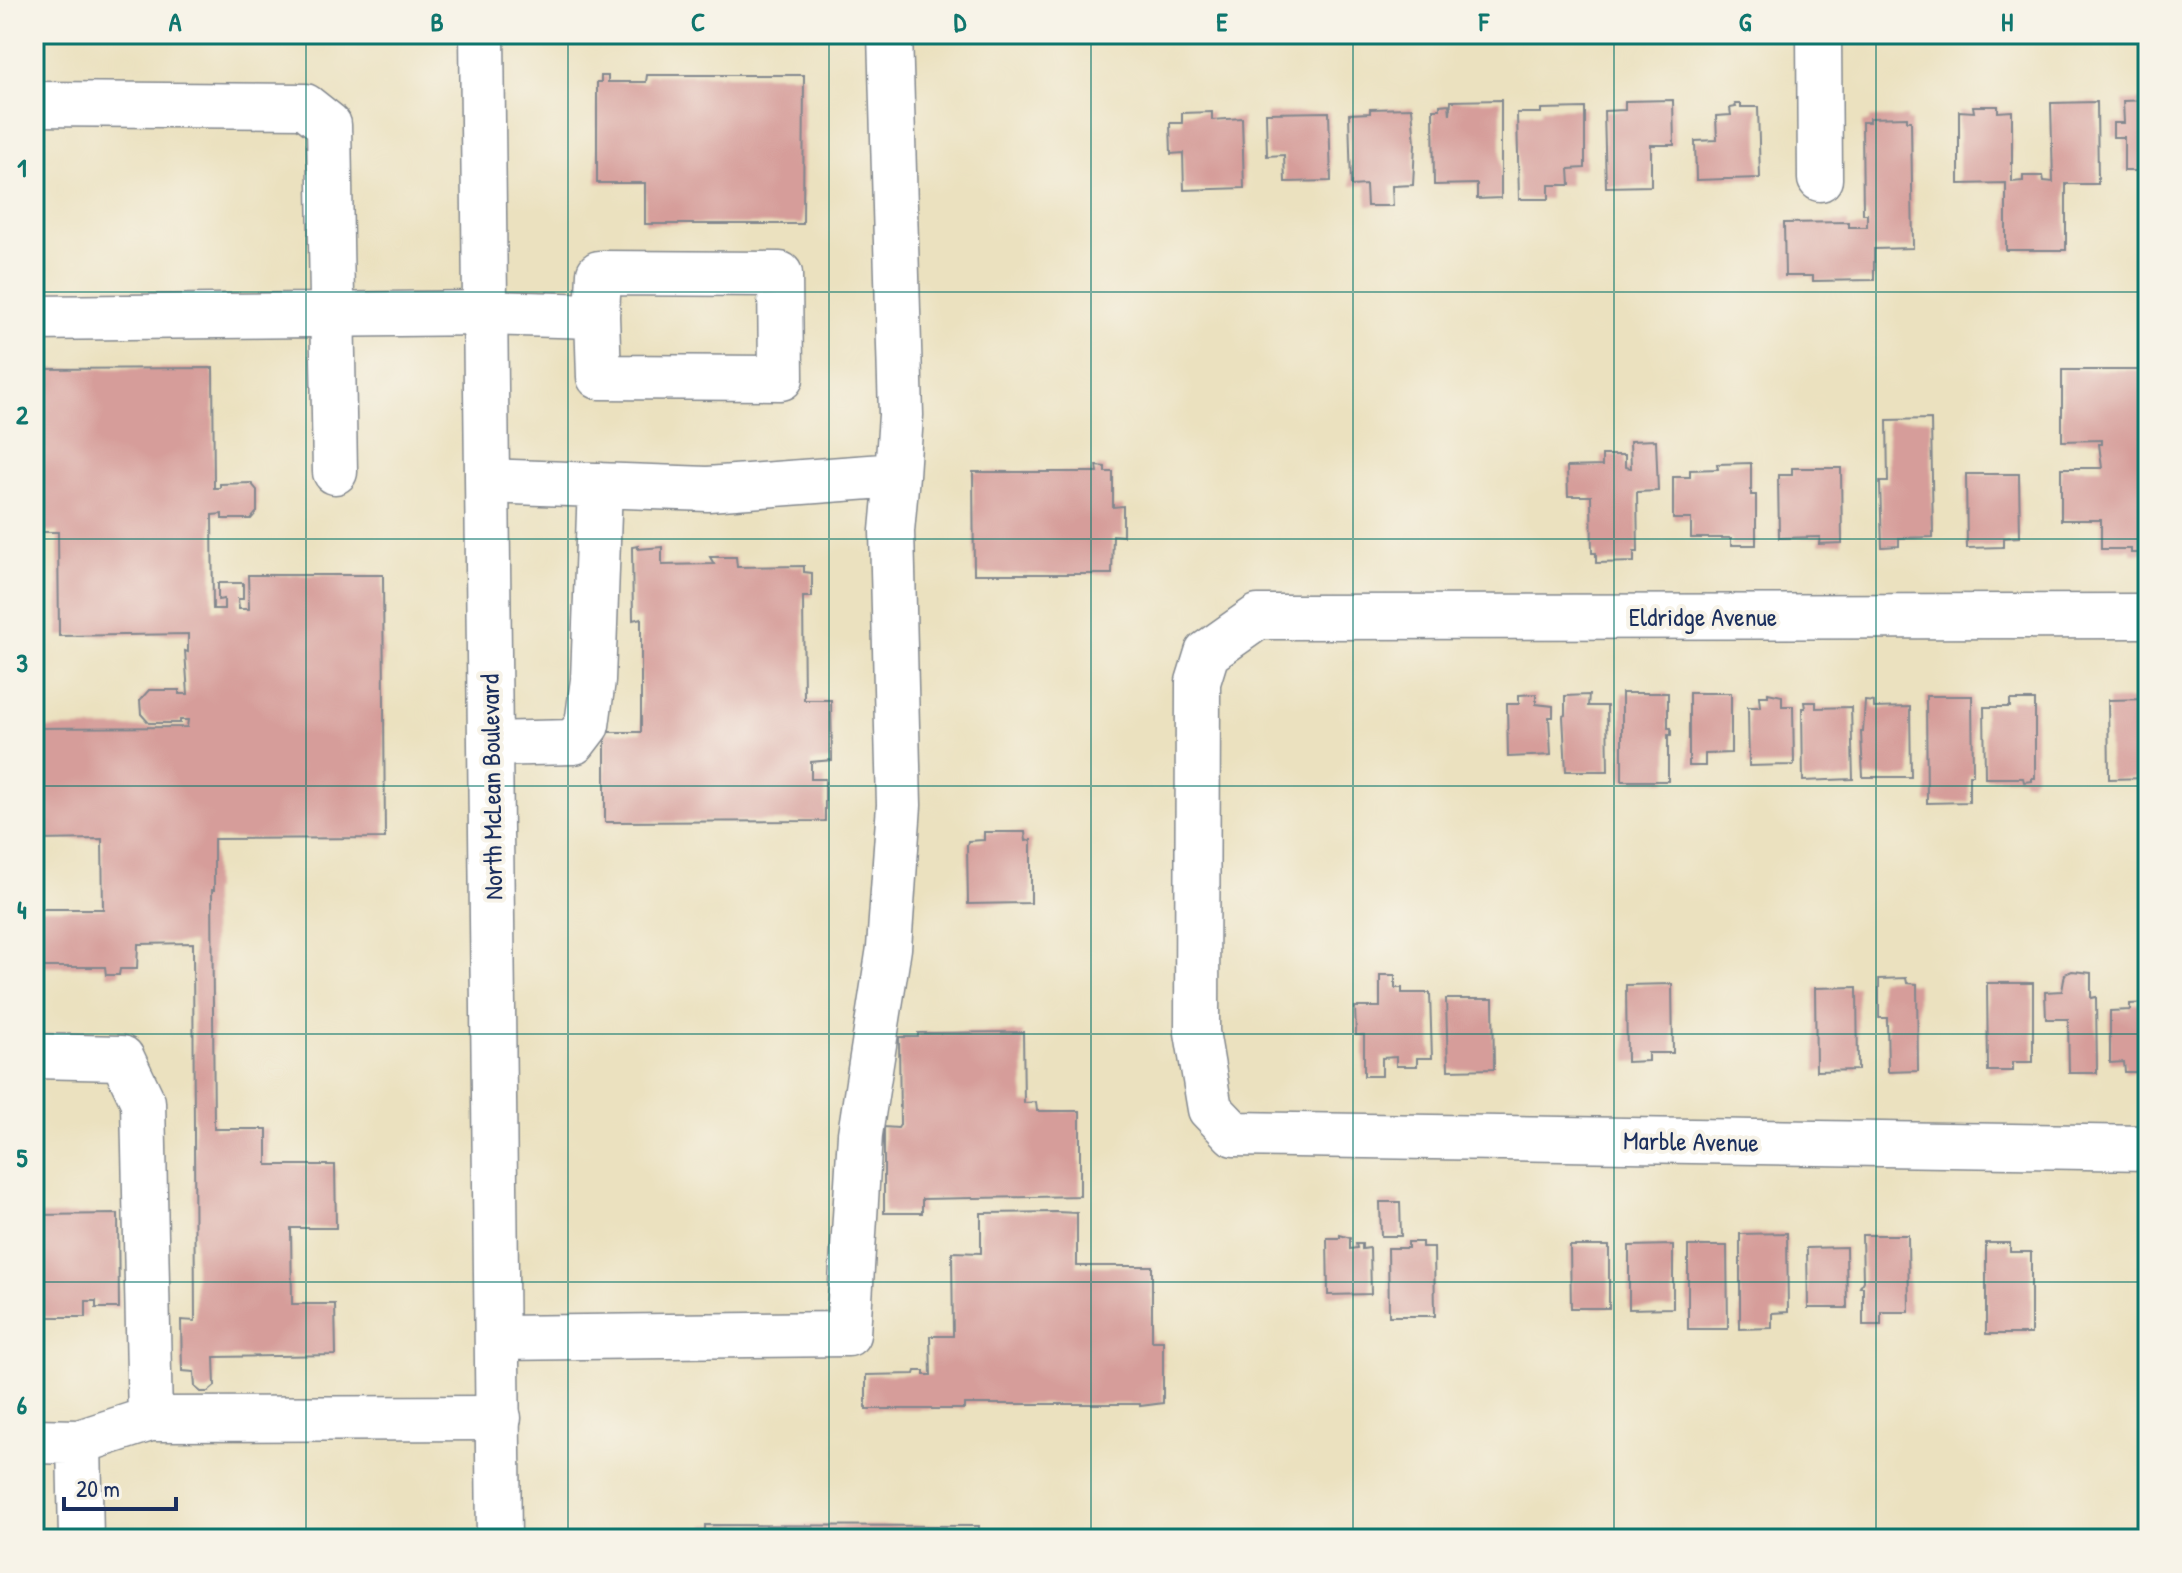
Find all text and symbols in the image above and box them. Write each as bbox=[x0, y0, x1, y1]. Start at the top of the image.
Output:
text: A bbox=[169, 4, 182, 39]
text: B bbox=[430, 4, 444, 39]
text: C bbox=[691, 4, 705, 39]
text: D bbox=[954, 4, 967, 39]
text: E bbox=[1216, 4, 1228, 39]
text: F bbox=[1478, 4, 1490, 39]
text: G bbox=[1739, 4, 1752, 39]
text: H bbox=[2001, 4, 2013, 39]
text: 1 bbox=[17, 150, 27, 185]
text: 2 bbox=[16, 397, 29, 432]
street label: Eldridge Avenue bbox=[1629, 599, 1777, 634]
text: 3 bbox=[16, 645, 28, 680]
street label: North McLean Boulevard bbox=[472, 674, 510, 900]
text: 4 bbox=[17, 892, 27, 927]
street label: Marble Avenue bbox=[1623, 1122, 1759, 1160]
text: 5 bbox=[17, 1140, 28, 1175]
text: 6 bbox=[17, 1387, 28, 1422]
scale bar bbox=[64, 1461, 176, 1511]
text: 20 m bbox=[76, 1472, 120, 1504]

